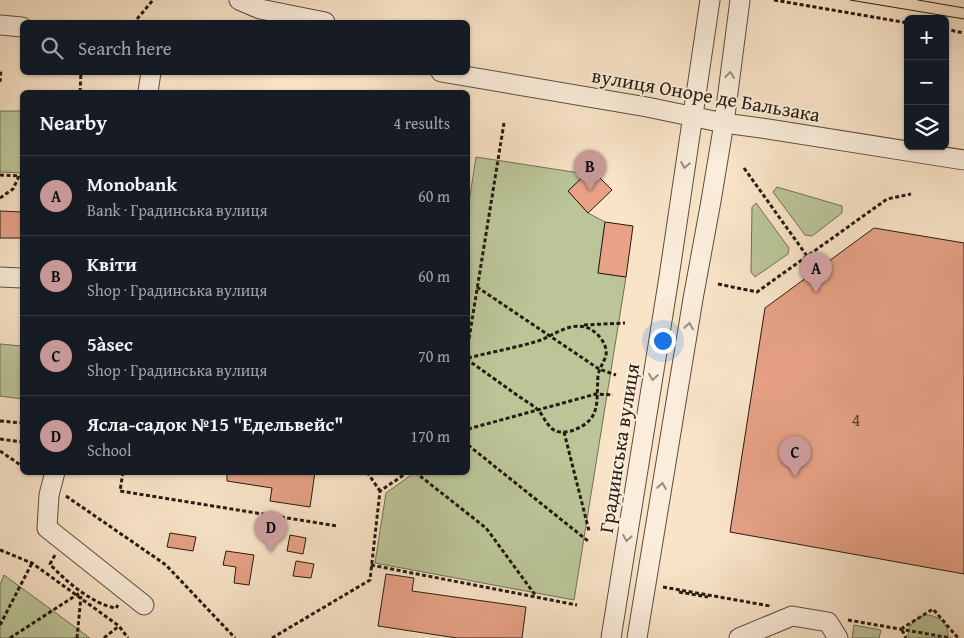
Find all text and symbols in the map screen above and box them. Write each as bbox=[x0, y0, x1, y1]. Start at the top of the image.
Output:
map controls bbox=[904, 15, 949, 150]
button: + bbox=[904, 15, 949, 60]
search box bbox=[20, 20, 470, 75]
icon: search bbox=[38, 34, 66, 62]
text: Search here bbox=[78, 34, 172, 62]
street label: вулиця Оноре де Бальзака bbox=[590, 60, 823, 129]
button: − bbox=[904, 60, 949, 105]
one-way arrow bbox=[724, 71, 735, 79]
button: layers bbox=[904, 105, 949, 150]
text: Nearby bbox=[40, 107, 107, 138]
text: 4 results bbox=[393, 111, 450, 135]
pin: B bbox=[574, 150, 606, 191]
one-way arrow bbox=[681, 160, 691, 169]
text: Monobank bbox=[87, 170, 177, 198]
text: A bbox=[51, 184, 61, 208]
text: 60 m bbox=[418, 184, 450, 208]
text: Bank · Градинська вулиця bbox=[87, 198, 268, 222]
text: Kвіти bbox=[87, 250, 137, 278]
pin: A bbox=[800, 252, 832, 293]
text: B bbox=[51, 264, 61, 288]
text: 60 m bbox=[418, 264, 450, 288]
text: Shop · Градинська вулиця bbox=[87, 278, 267, 302]
one-way arrow bbox=[683, 322, 693, 330]
your location bbox=[650, 328, 676, 354]
text: 5àsec bbox=[87, 330, 133, 358]
text: C bbox=[51, 344, 61, 368]
text: 70 m bbox=[418, 344, 450, 368]
text: Shop · Градинська вулиця bbox=[87, 358, 267, 382]
street label: Градинська вулиця bbox=[591, 361, 646, 535]
one-way arrow bbox=[648, 373, 658, 382]
house number: 4 bbox=[852, 406, 860, 433]
text: Ясла-садок №15 "Едельвейс" bbox=[87, 410, 344, 438]
text: D bbox=[51, 424, 61, 448]
text: 170 m bbox=[410, 424, 450, 448]
pin: C bbox=[779, 436, 811, 477]
text: School bbox=[87, 438, 131, 462]
one-way arrow bbox=[657, 482, 667, 491]
pin: D bbox=[255, 511, 287, 552]
one-way arrow bbox=[622, 533, 632, 542]

